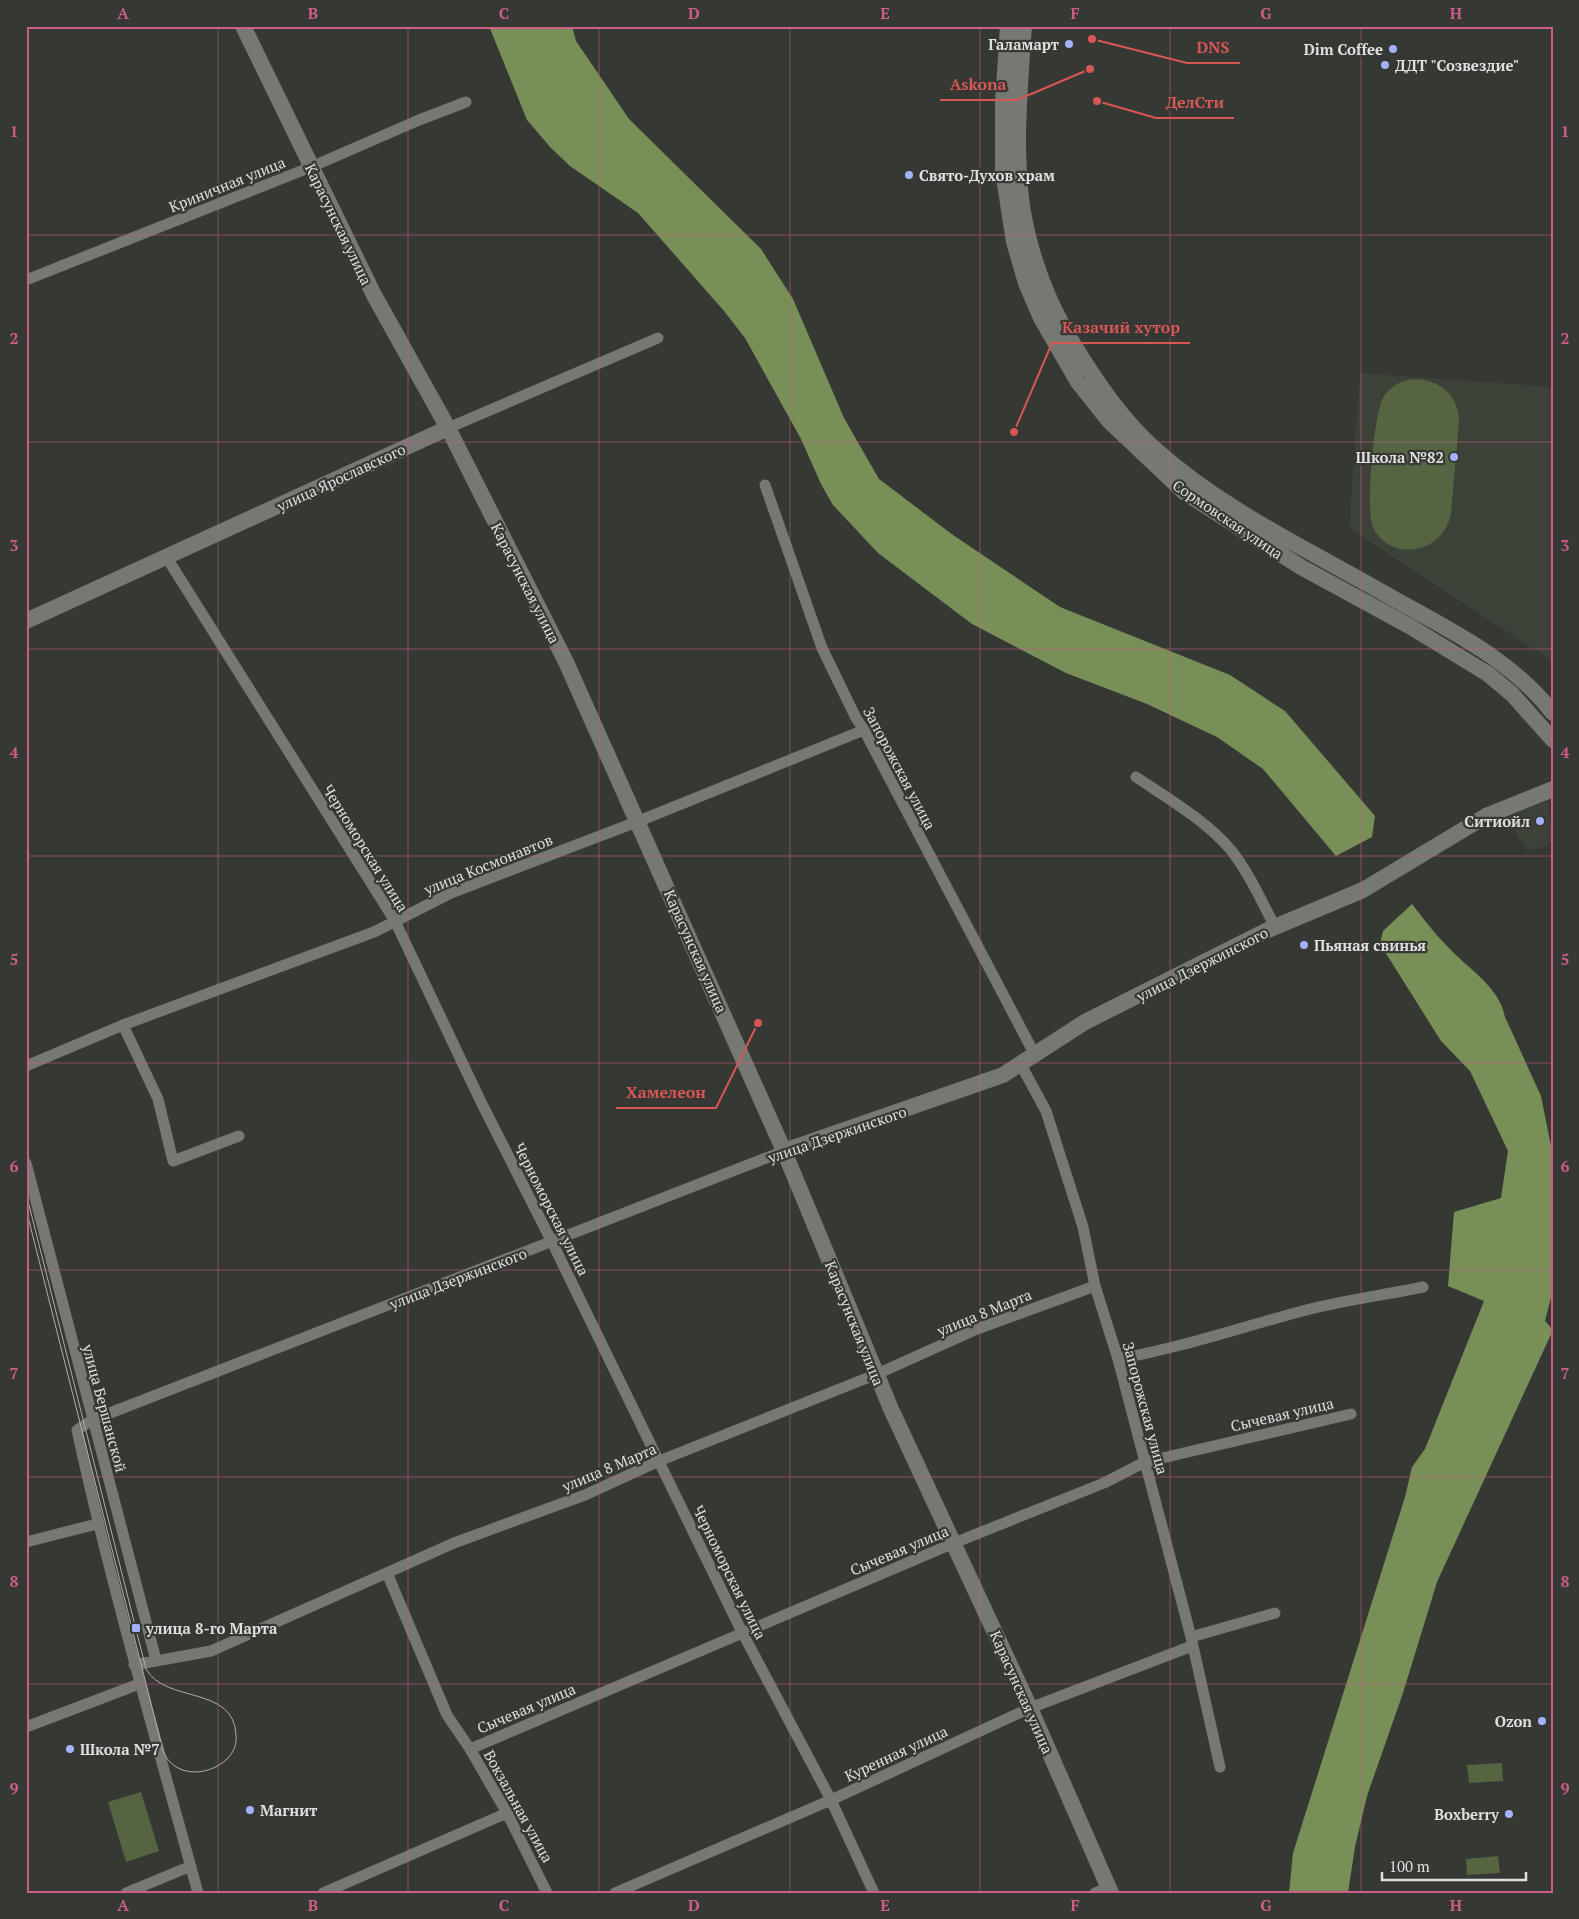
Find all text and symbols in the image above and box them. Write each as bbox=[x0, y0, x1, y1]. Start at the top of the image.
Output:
text: A bbox=[117, 2, 129, 24]
text: B bbox=[308, 2, 318, 24]
text: C bbox=[499, 2, 509, 24]
text: D bbox=[688, 2, 700, 24]
text: E bbox=[880, 2, 890, 24]
text: F bbox=[1070, 2, 1080, 24]
text: G bbox=[1260, 2, 1272, 24]
text: H bbox=[1450, 2, 1462, 24]
callout: DNS bbox=[1187, 32, 1240, 63]
place label: Галамарт bbox=[988, 34, 1059, 54]
text: DNS bbox=[1197, 36, 1229, 58]
marker: Галамарт bbox=[1063, 38, 1075, 50]
place label: Dim Coffee bbox=[1304, 39, 1383, 59]
marker: Dim Coffee bbox=[1387, 43, 1399, 55]
place label: ДДТ "Созвездие" bbox=[1395, 55, 1519, 75]
marker: ДДТ "Созвездие" bbox=[1379, 59, 1391, 71]
callout: Askona bbox=[940, 69, 1017, 100]
text: Askona bbox=[950, 73, 1006, 95]
callout: ДелСти bbox=[1156, 87, 1234, 118]
text: ДелСти bbox=[1166, 91, 1224, 113]
text: 1 bbox=[9, 120, 19, 142]
text: 1 bbox=[1560, 120, 1570, 142]
street label: Криничная улица bbox=[166, 151, 289, 216]
street label: Карасунская улица bbox=[301, 160, 377, 288]
place label: Свято-Духов храм bbox=[919, 165, 1055, 185]
marker: Свято-Духов храм bbox=[903, 169, 915, 181]
callout: Казачий хутор bbox=[1052, 312, 1190, 343]
text: Казачий хутор bbox=[1062, 316, 1180, 338]
text: 2 bbox=[9, 327, 19, 349]
text: 2 bbox=[1560, 327, 1570, 349]
street label: улица Ярославского bbox=[273, 438, 408, 516]
place label: Школа №82 bbox=[1356, 447, 1444, 467]
marker: Школа №82 bbox=[1448, 451, 1460, 463]
street label: Сормовская улица bbox=[1169, 475, 1287, 564]
street label: Карасунская улица bbox=[487, 519, 565, 647]
text: 3 bbox=[9, 534, 19, 556]
text: 3 bbox=[1560, 534, 1570, 556]
street label: Запорожская улица bbox=[859, 703, 941, 833]
text: 4 bbox=[9, 741, 19, 763]
text: 4 bbox=[1560, 741, 1570, 763]
street label: Черноморская улица bbox=[319, 781, 414, 916]
place label: Ситиойл bbox=[1464, 811, 1530, 831]
marker: Ситиойл bbox=[1534, 815, 1546, 827]
street label: улица Космонавтов bbox=[420, 829, 555, 899]
street label: Карасунская улица bbox=[660, 886, 732, 1016]
street label: улица Дзержинского bbox=[1132, 922, 1271, 1006]
place label: Пьяная свинья bbox=[1314, 935, 1426, 955]
marker: Пьяная свинья bbox=[1298, 939, 1310, 951]
text: 5 bbox=[9, 948, 19, 970]
text: 5 bbox=[1560, 948, 1570, 970]
callout: Хамелеон bbox=[616, 1077, 716, 1108]
text: Хамелеон bbox=[626, 1081, 706, 1103]
street label: улица Дзержинского bbox=[764, 1101, 909, 1167]
street label: Черноморская улица bbox=[510, 1139, 594, 1279]
text: 6 bbox=[9, 1155, 19, 1177]
text: 6 bbox=[1560, 1155, 1570, 1177]
street label: улица Дзержинского bbox=[386, 1243, 529, 1314]
street label: Карасунская улица bbox=[821, 1258, 889, 1389]
street label: улица 8 Марта bbox=[933, 1284, 1035, 1340]
street label: Запорожская улица bbox=[1119, 1340, 1173, 1477]
street label: улица Бершанской bbox=[78, 1341, 132, 1474]
text: 7 bbox=[9, 1362, 19, 1384]
text: 7 bbox=[1560, 1362, 1570, 1384]
street label: Сычевая улица bbox=[1228, 1392, 1336, 1436]
street label: улица 8 Марта bbox=[558, 1438, 660, 1496]
street label: Черноморская улица bbox=[689, 1502, 771, 1643]
street label: Сычевая улица bbox=[847, 1520, 952, 1580]
text: 8 bbox=[9, 1570, 19, 1592]
text: 8 bbox=[1560, 1570, 1570, 1592]
place label: улица 8-го Марта bbox=[145, 1618, 278, 1638]
marker: улица 8-го Марта bbox=[130, 1622, 142, 1634]
street label: Карасунская улица bbox=[986, 1627, 1058, 1757]
street label: Сычевая улица bbox=[474, 1678, 579, 1738]
place label: Ozon bbox=[1495, 1711, 1532, 1731]
marker: Ozon bbox=[1536, 1715, 1548, 1727]
street label: Куренная улица bbox=[841, 1720, 951, 1786]
place label: Школа №7 bbox=[80, 1739, 160, 1759]
marker: Школа №7 bbox=[64, 1743, 76, 1755]
street label: Вокзальная улица bbox=[480, 1746, 558, 1866]
text: 9 bbox=[9, 1777, 19, 1799]
text: 9 bbox=[1560, 1777, 1570, 1799]
place label: Магнит bbox=[260, 1800, 317, 1820]
marker: Магнит bbox=[244, 1804, 256, 1816]
place label: Boxberry bbox=[1434, 1804, 1500, 1824]
marker: Boxberry bbox=[1503, 1808, 1515, 1820]
scale bar bbox=[1382, 1849, 1525, 1881]
text: 100 m bbox=[1389, 1856, 1430, 1876]
text: A bbox=[117, 1894, 129, 1916]
text: B bbox=[308, 1894, 318, 1916]
text: C bbox=[499, 1894, 509, 1916]
text: D bbox=[688, 1894, 700, 1916]
text: E bbox=[880, 1894, 890, 1916]
text: F bbox=[1070, 1894, 1080, 1916]
text: G bbox=[1260, 1894, 1272, 1916]
text: H bbox=[1450, 1894, 1462, 1916]

